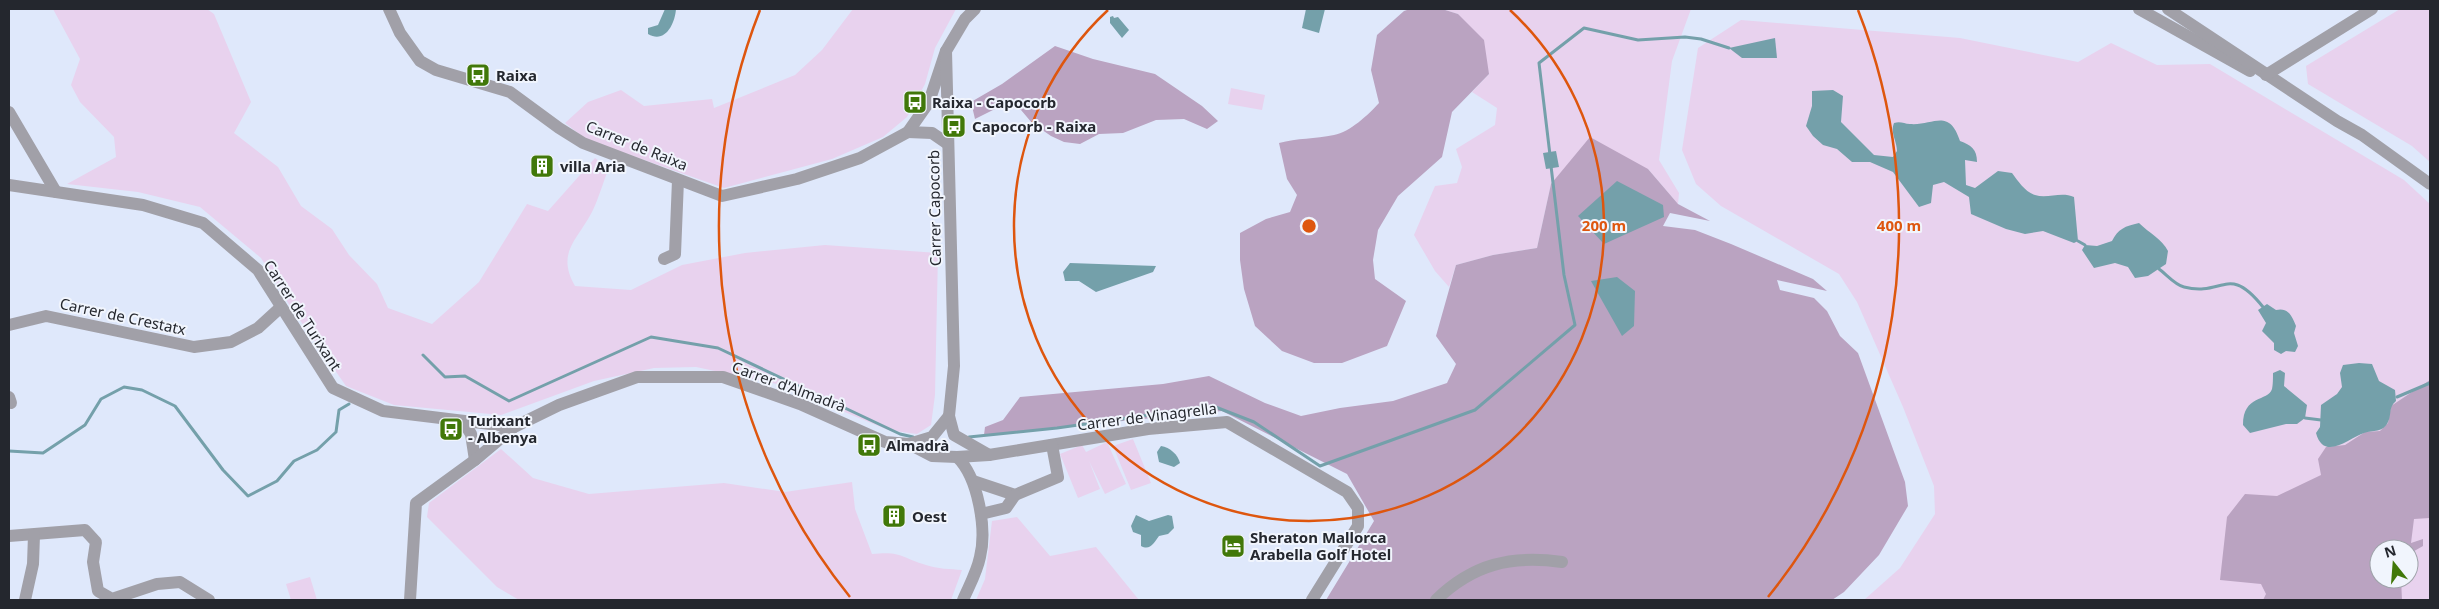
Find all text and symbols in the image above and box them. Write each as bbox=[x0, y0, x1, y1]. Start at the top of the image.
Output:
bus stop icon: Raixa bbox=[465, 62, 491, 88]
place label: Raixa bbox=[496, 65, 537, 85]
bus stop icon: Raixa - Capocorb bbox=[902, 89, 928, 115]
place label: Raixa - Capocorb bbox=[932, 92, 1056, 112]
bus stop icon: Capocorb - Raixa bbox=[941, 113, 967, 139]
street label: Carrer de Raixa bbox=[583, 115, 691, 175]
place label: Capocorb - Raixa bbox=[972, 116, 1096, 136]
street label: Carrer Capocorb bbox=[923, 150, 945, 266]
building icon: villa Aria bbox=[529, 153, 555, 179]
place label: villa Aria bbox=[560, 156, 625, 176]
text: 200 m bbox=[1582, 215, 1626, 235]
text: 400 m bbox=[1877, 215, 1921, 235]
centre of rings bbox=[1300, 217, 1318, 235]
street label: Carrer de Turixant bbox=[260, 256, 347, 375]
street label: Carrer de Crestatx bbox=[58, 293, 188, 339]
street label: Carrer d'Almadrà bbox=[729, 356, 849, 416]
street label: Carrer de Vinagrella bbox=[1076, 398, 1218, 434]
place label: Turixant - Albenya bbox=[468, 410, 537, 447]
bus stop icon: Turixant - Albenya bbox=[438, 416, 464, 442]
bus stop icon: Almadrà bbox=[856, 432, 882, 458]
place label: Almadrà bbox=[886, 435, 949, 455]
building icon: Oest bbox=[881, 503, 907, 529]
place label: Oest bbox=[912, 506, 947, 526]
place label: Sheraton Mallorca Arabella Golf Hotel bbox=[1250, 527, 1391, 564]
hotel icon: Sheraton Mallorca Arabella Golf Hotel bbox=[1220, 533, 1246, 559]
north arrow bbox=[2369, 539, 2419, 589]
text: N bbox=[2382, 540, 2398, 562]

